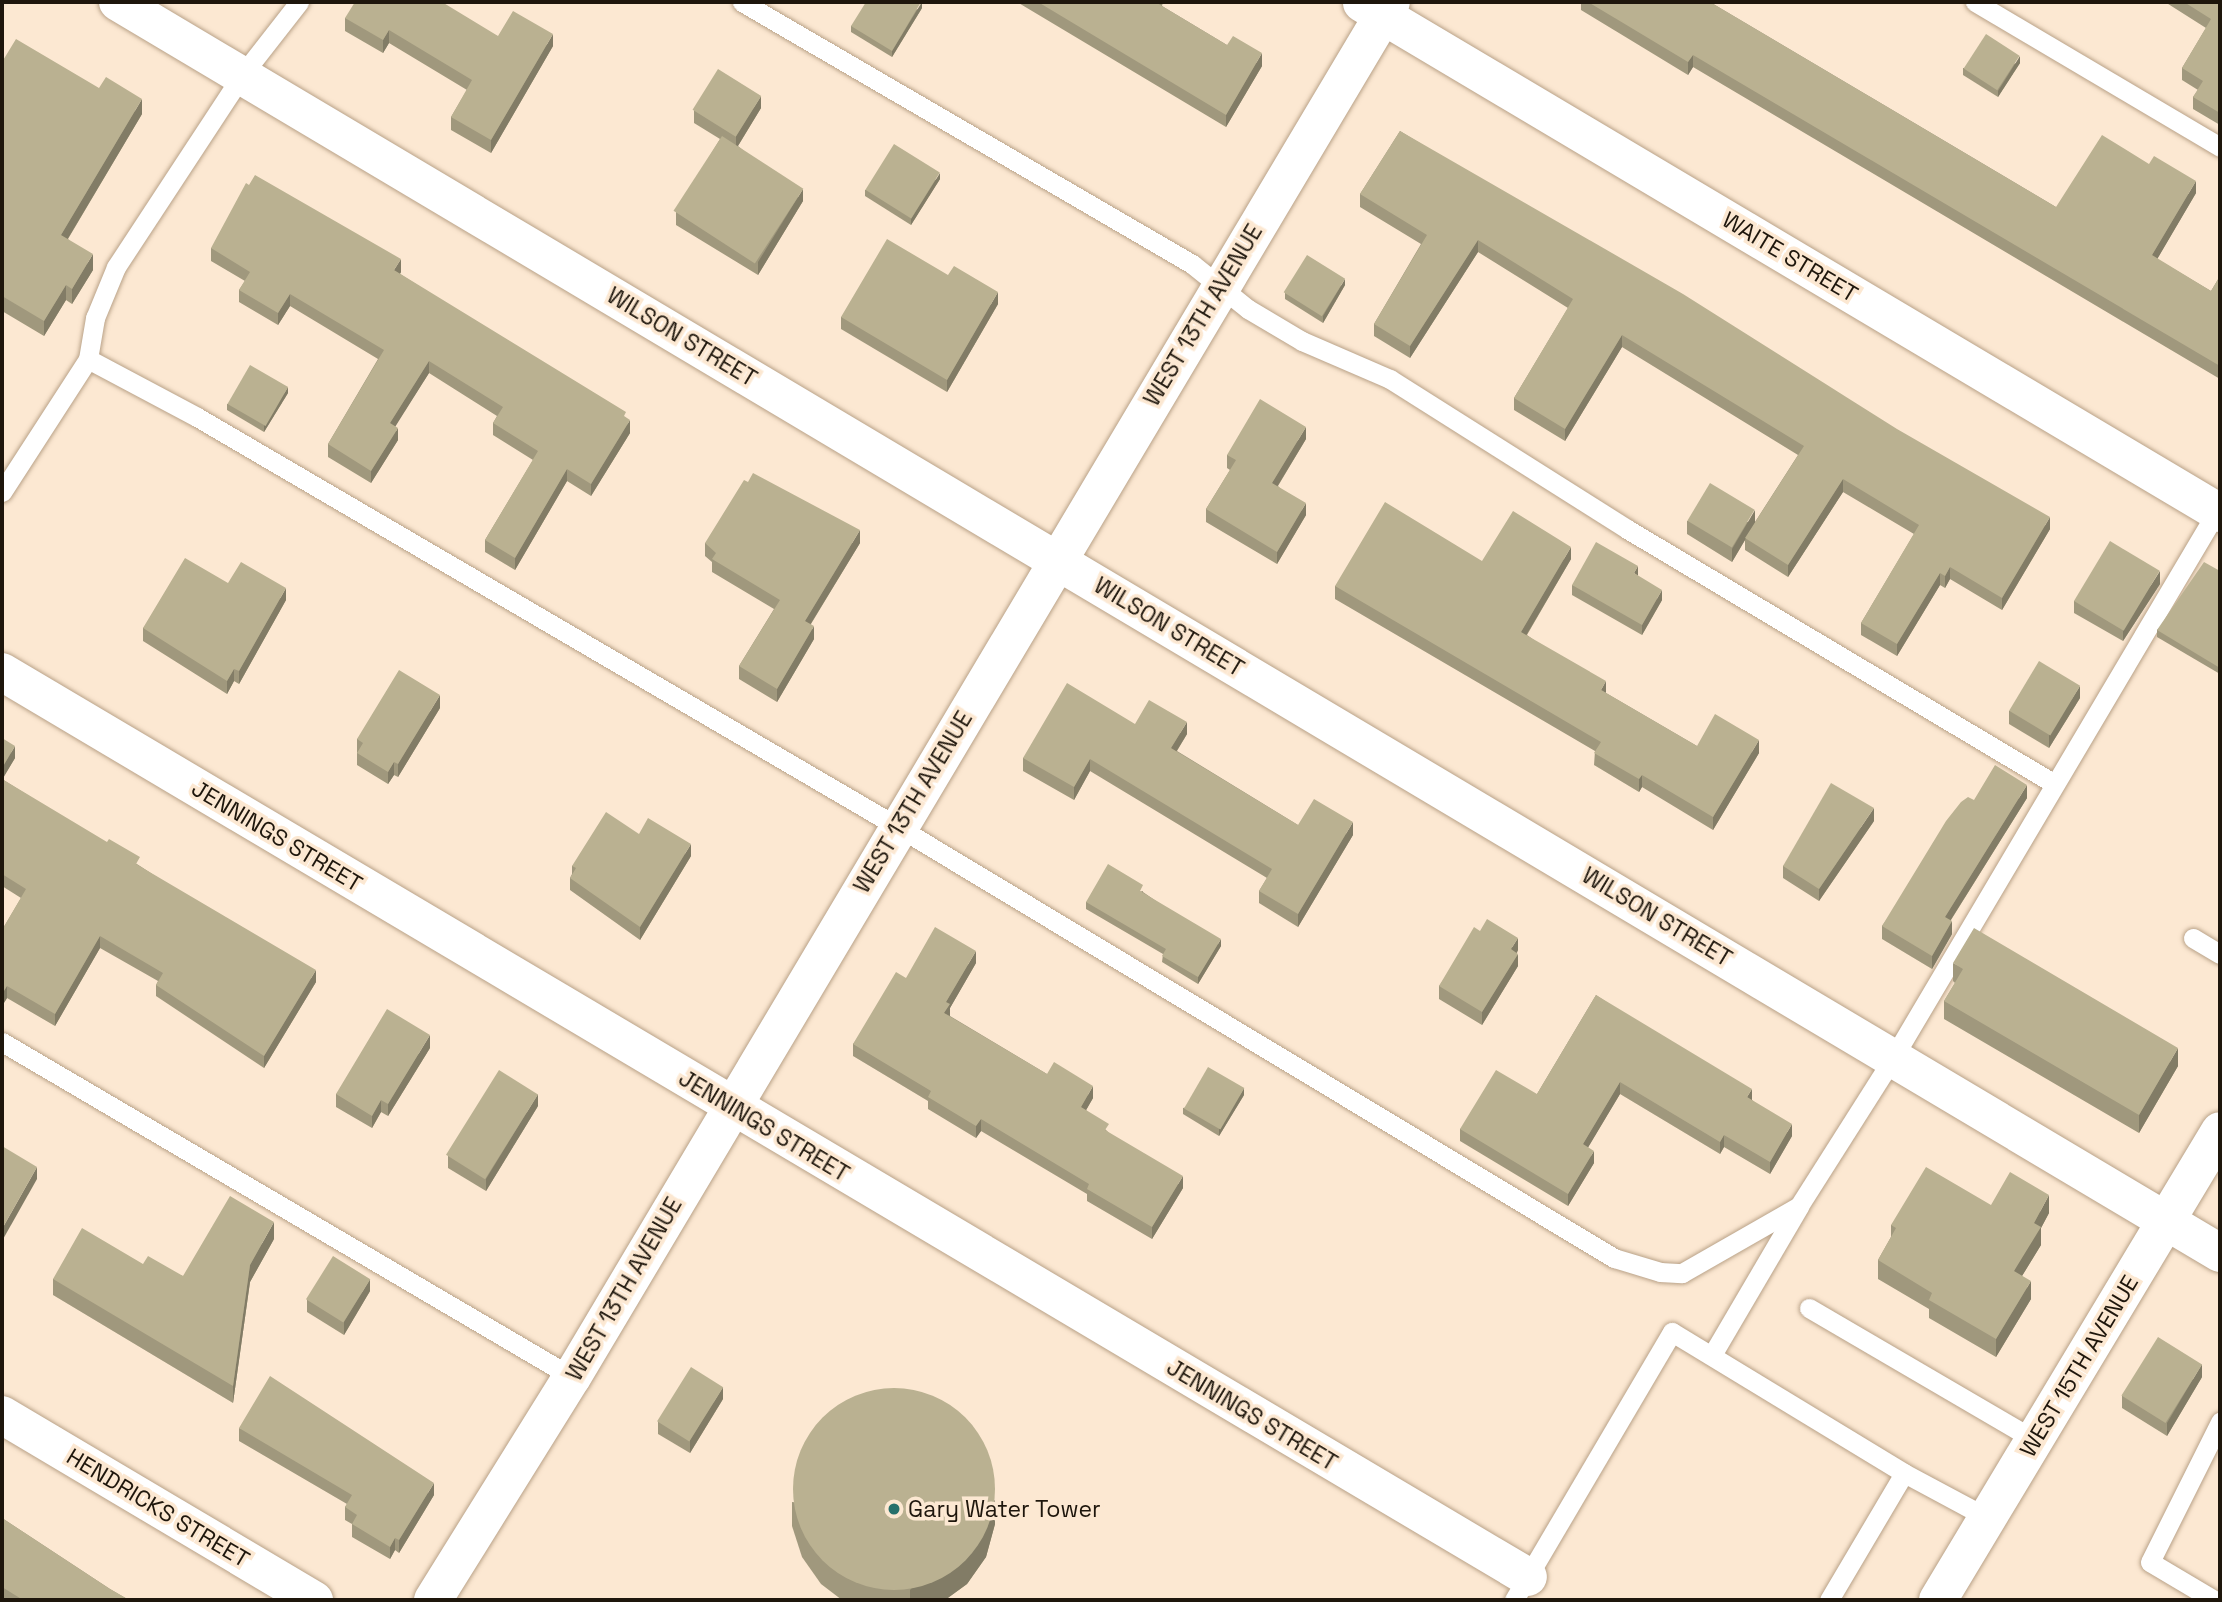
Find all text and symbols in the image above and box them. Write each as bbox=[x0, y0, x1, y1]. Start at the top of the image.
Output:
street label: WAITE STREET bbox=[1717, 206, 1863, 308]
street label: WEST 13TH AVENUE bbox=[1138, 219, 1268, 411]
street label: WILSON STREET bbox=[602, 281, 762, 393]
street label: WILSON STREET bbox=[1089, 571, 1249, 683]
street label: WEST 13TH AVENUE bbox=[848, 706, 978, 898]
street label: JENNINGS STREET bbox=[187, 774, 367, 898]
street label: WILSON STREET bbox=[1577, 861, 1737, 973]
street label: JENNINGS STREET bbox=[674, 1064, 854, 1188]
street label: WEST 13TH AVENUE bbox=[560, 1192, 688, 1386]
street label: WEST 15TH AVENUE bbox=[2014, 1270, 2144, 1462]
street label: JENNINGS STREET bbox=[1162, 1353, 1342, 1477]
street label: HENDRICKS STREET bbox=[62, 1443, 254, 1573]
place label: Gary Water Tower bbox=[908, 1495, 1101, 1523]
marker: Gary Water Tower bbox=[886, 1501, 902, 1517]

